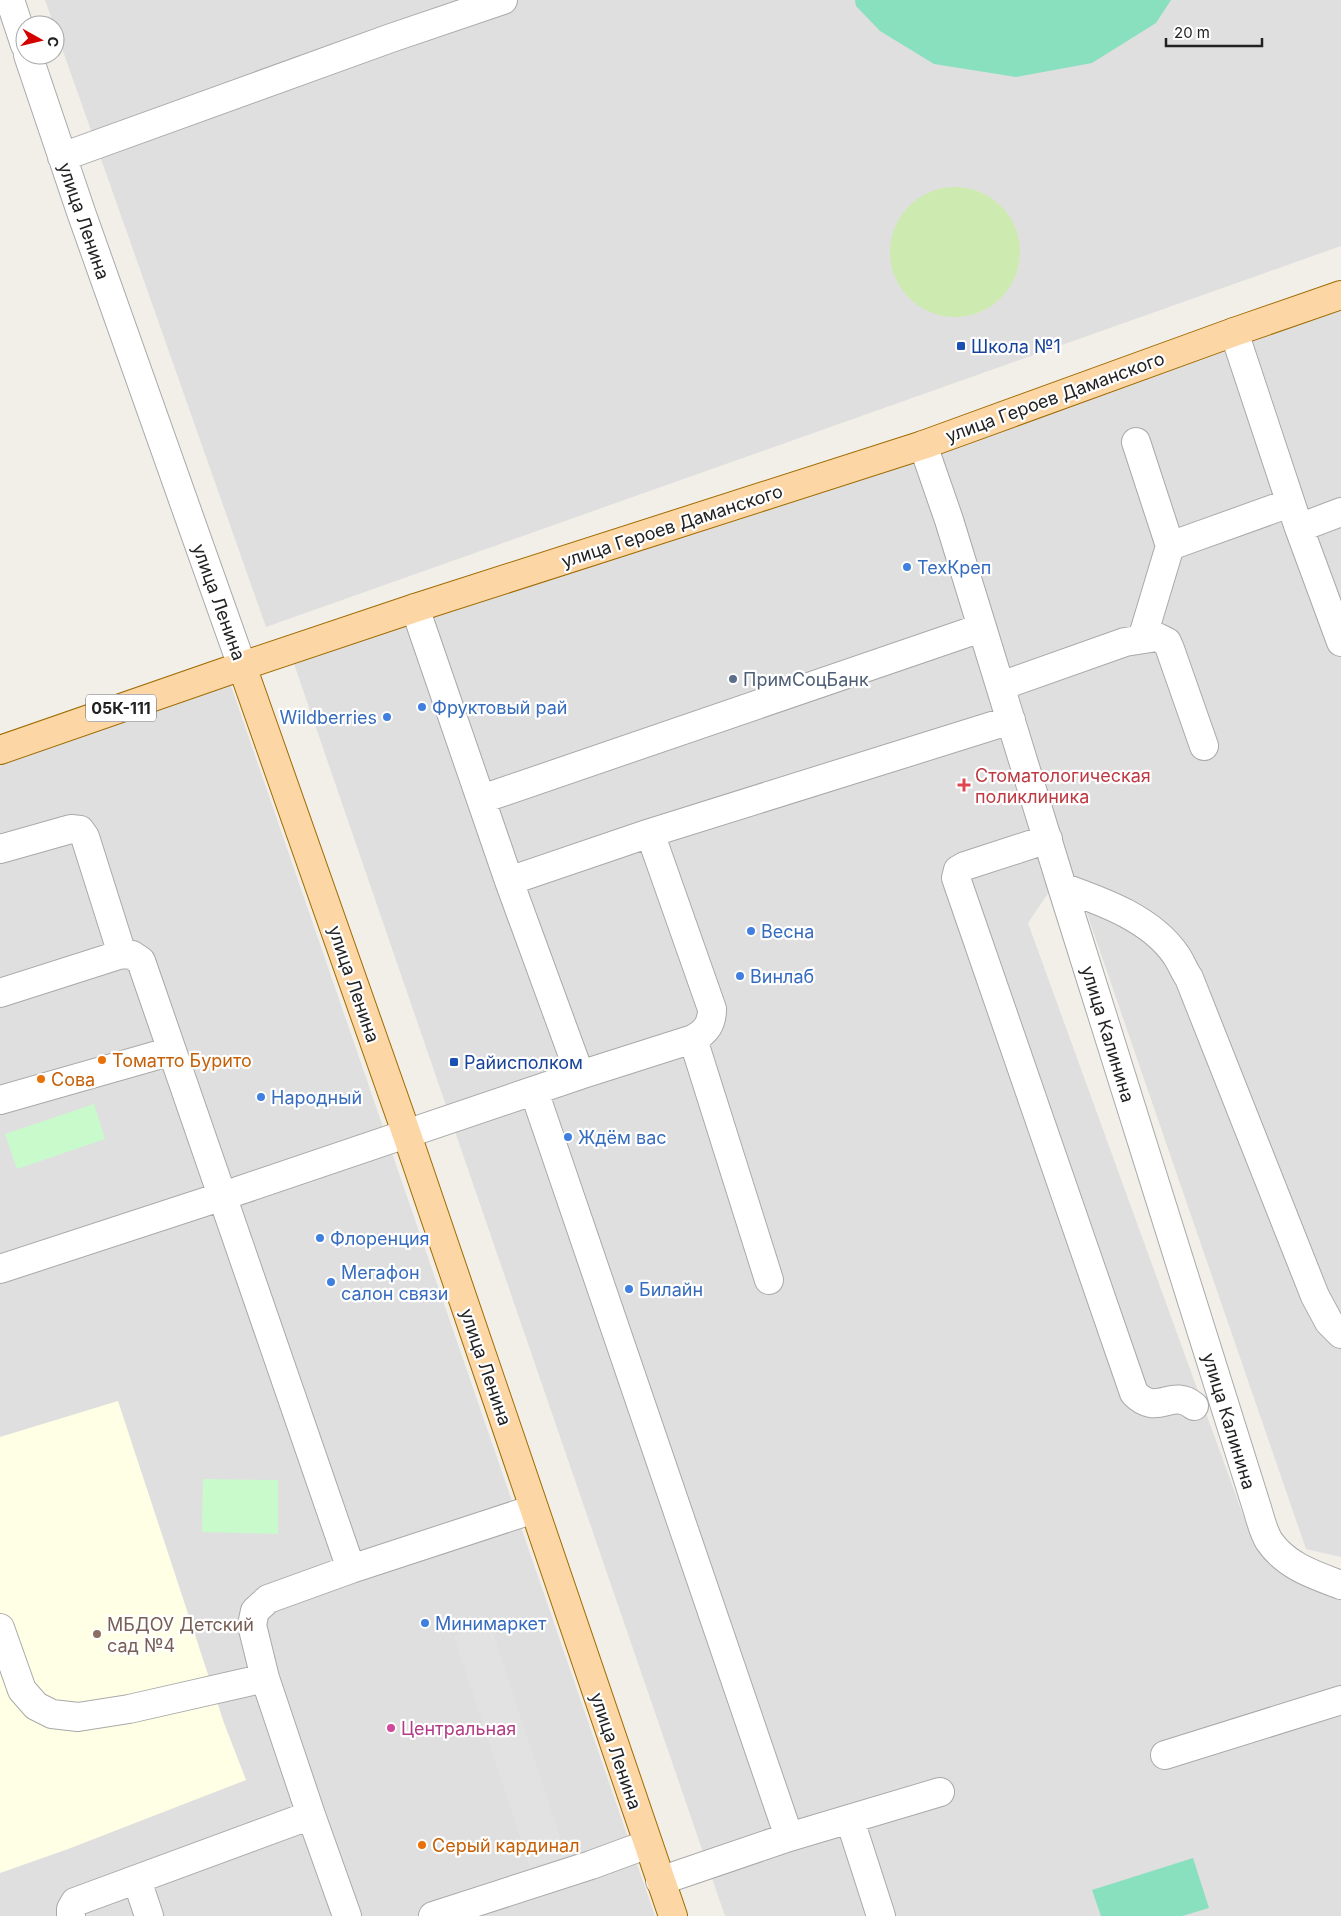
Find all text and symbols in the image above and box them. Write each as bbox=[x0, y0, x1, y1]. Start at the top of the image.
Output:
north arrow bbox=[15, 15, 65, 65]
scale bar bbox=[1166, 15, 1262, 47]
text: 20 m bbox=[1174, 23, 1210, 42]
text: С bbox=[44, 36, 63, 48]
street label: улица Ленина bbox=[54, 160, 114, 282]
place label: Школа №1 bbox=[971, 336, 1061, 357]
marker: Школа №1 bbox=[955, 340, 967, 352]
street label: улица Героев Даманского bbox=[943, 348, 1167, 446]
street label: улица Героев Даманского bbox=[559, 480, 785, 572]
street label: улица Ленина bbox=[188, 541, 250, 663]
place label: ТехКреп bbox=[917, 557, 991, 578]
marker: ТехКреп bbox=[901, 561, 913, 573]
place label: ПримСоцБанк bbox=[743, 669, 869, 690]
marker: ПримСоцБанк bbox=[727, 673, 739, 685]
road number: 05К-111 bbox=[86, 694, 156, 721]
place label: Фруктовый рай bbox=[432, 697, 567, 718]
marker: Фруктовый рай bbox=[416, 701, 428, 713]
place label: Wildberries bbox=[280, 707, 377, 728]
marker: Wildberries bbox=[381, 711, 393, 723]
place label: Стоматологическая поликлиника bbox=[975, 765, 1151, 807]
marker: Стоматологическая поликлиника bbox=[957, 778, 971, 792]
place label: Весна bbox=[761, 921, 814, 942]
street label: улица Ленина bbox=[324, 923, 384, 1045]
marker: Весна bbox=[745, 925, 757, 937]
street label: улица Калинина bbox=[1077, 963, 1139, 1105]
place label: Винлаб bbox=[750, 966, 814, 987]
marker: Винлаб bbox=[734, 970, 746, 982]
place label: Томатто Бурито bbox=[112, 1050, 252, 1071]
place label: Райисполком bbox=[464, 1052, 583, 1073]
marker: Томатто Бурито bbox=[96, 1054, 108, 1066]
marker: Райисполком bbox=[448, 1056, 460, 1068]
place label: Сова bbox=[51, 1069, 95, 1090]
marker: Сова bbox=[35, 1073, 47, 1085]
place label: Народный bbox=[271, 1087, 362, 1108]
marker: Народный bbox=[255, 1091, 267, 1103]
place label: Ждём вас bbox=[578, 1127, 667, 1148]
marker: Ждём вас bbox=[562, 1131, 574, 1143]
place label: Флоренция bbox=[330, 1228, 430, 1249]
marker: Флоренция bbox=[314, 1232, 326, 1244]
place label: Мегафон салон связи bbox=[341, 1262, 448, 1304]
marker: Мегафон салон связи bbox=[325, 1276, 337, 1288]
place label: Билайн bbox=[639, 1279, 703, 1300]
marker: Билайн bbox=[623, 1283, 635, 1295]
street label: улица Ленина bbox=[456, 1306, 516, 1428]
street label: улица Калинина bbox=[1198, 1350, 1260, 1492]
place label: Минимаркет bbox=[435, 1613, 547, 1634]
place label: МБДОУ Детский сад №4 bbox=[107, 1614, 254, 1656]
marker: Минимаркет bbox=[419, 1617, 431, 1629]
marker: МБДОУ Детский сад №4 bbox=[91, 1628, 103, 1640]
street label: улица Ленина bbox=[586, 1690, 646, 1812]
place label: Центральная bbox=[401, 1718, 516, 1739]
marker: Центральная bbox=[385, 1722, 397, 1734]
place label: Серый кардинал bbox=[432, 1835, 580, 1856]
marker: Серый кардинал bbox=[416, 1839, 428, 1851]

